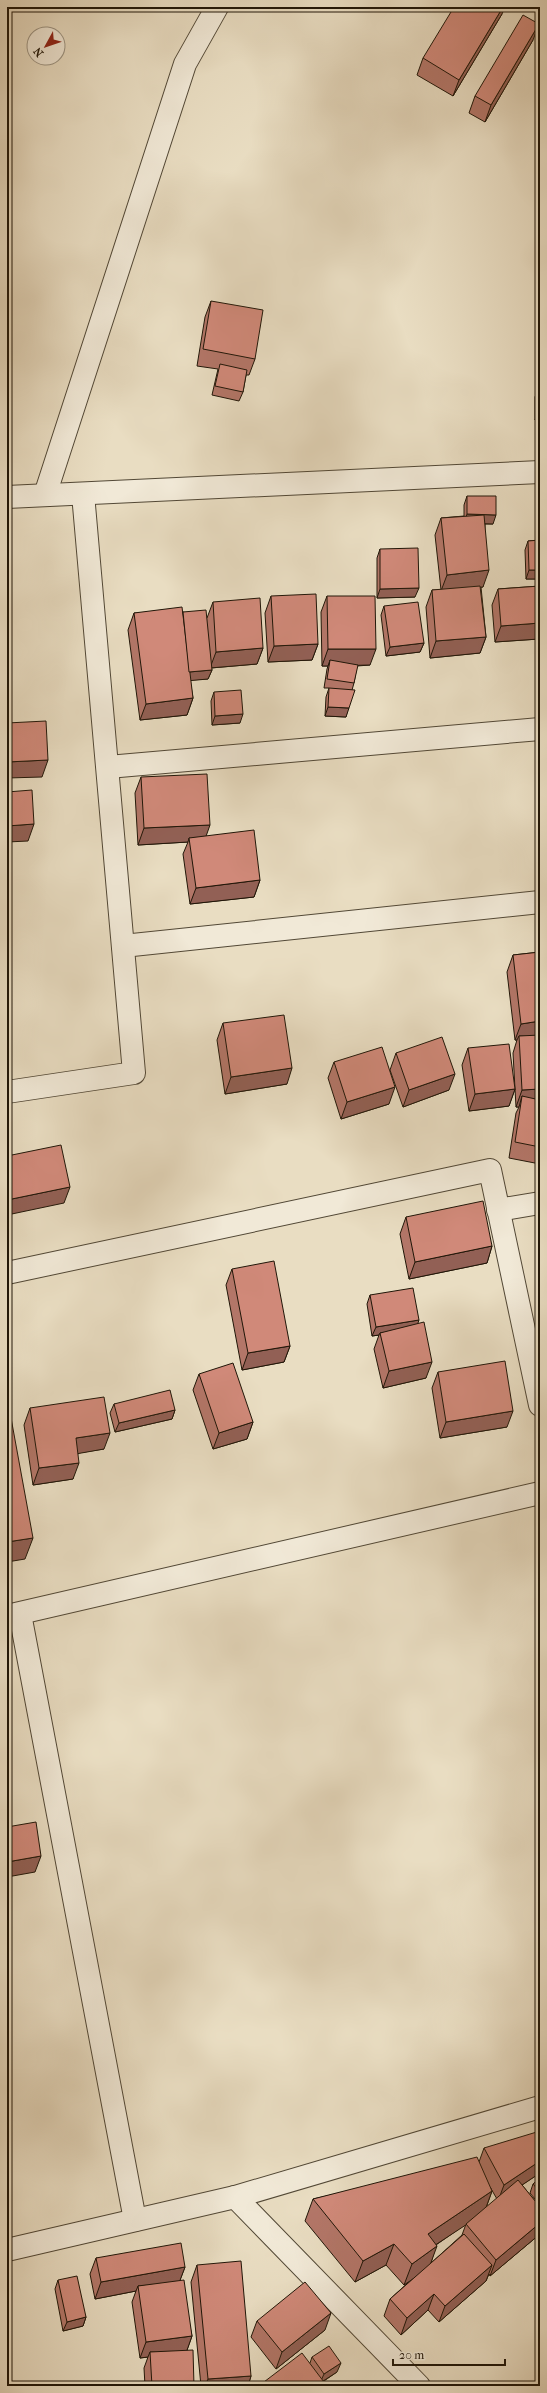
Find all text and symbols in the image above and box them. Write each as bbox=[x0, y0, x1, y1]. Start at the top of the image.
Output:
north arrow bbox=[26, 26, 66, 66]
text: N bbox=[31, 44, 46, 59]
scale bar bbox=[393, 2341, 505, 2367]
text: 20 m bbox=[399, 2348, 424, 2362]

